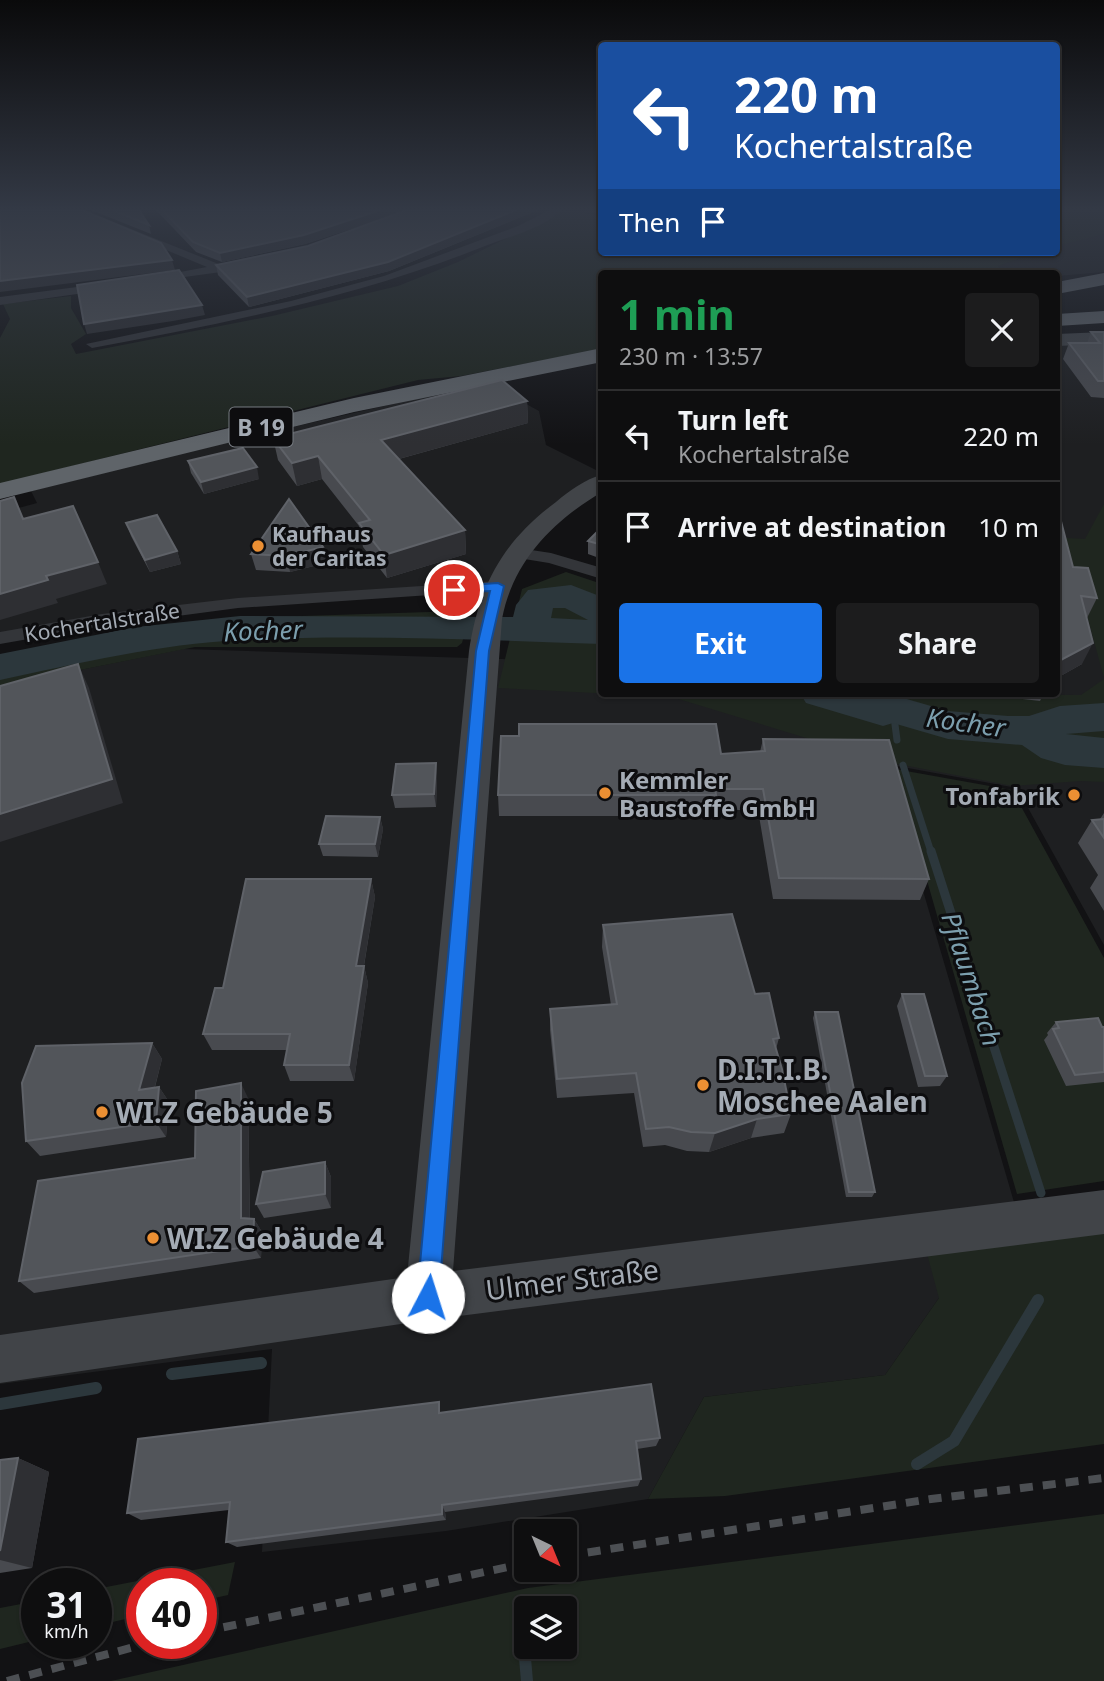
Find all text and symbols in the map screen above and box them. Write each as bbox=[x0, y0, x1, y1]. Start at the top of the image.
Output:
text: 220 m bbox=[734, 61, 879, 127]
icon: left bbox=[619, 70, 710, 161]
text: Kochertalstraße bbox=[734, 124, 973, 167]
icon: arrive bbox=[694, 203, 732, 241]
text: Then bbox=[619, 204, 680, 240]
text: 1 min bbox=[619, 285, 735, 342]
button: close bbox=[965, 293, 1039, 367]
text: 230 m · 13:57 bbox=[619, 340, 763, 372]
text: Turn left bbox=[678, 402, 789, 438]
road number: B 19 bbox=[230, 408, 292, 446]
icon: left bbox=[619, 417, 657, 455]
text: 220 m bbox=[963, 418, 1039, 454]
text: Kochertalstraße bbox=[678, 438, 850, 470]
icon: arrive bbox=[619, 508, 657, 546]
text: Arrive at destination bbox=[678, 509, 947, 545]
text: 10 m bbox=[978, 509, 1039, 545]
place label: Kaufhaus der Caritas bbox=[272, 520, 387, 572]
marker: Kaufhaus der Caritas bbox=[250, 538, 266, 554]
pin bbox=[424, 560, 484, 620]
icon: arrive bbox=[435, 571, 473, 609]
street label: Kochertalstraße bbox=[22, 596, 182, 648]
button: Exit bbox=[619, 603, 822, 683]
button: Share bbox=[836, 603, 1039, 683]
water label: Kocher bbox=[223, 611, 305, 649]
water label: Kocher bbox=[924, 699, 1009, 746]
place label: Kemmler Baustoffe GmbH bbox=[619, 763, 816, 824]
place label: Tonfabrik bbox=[946, 779, 1060, 812]
marker: Kemmler Baustoffe GmbH bbox=[597, 785, 613, 801]
marker: Tonfabrik bbox=[1066, 787, 1082, 803]
water label: Pflaumbach bbox=[933, 907, 1011, 1051]
place label: D.I.T.I.B. Moschee Aalen bbox=[717, 1050, 928, 1120]
marker: D.I.T.I.B. Moschee Aalen bbox=[695, 1077, 711, 1093]
place label: WI.Z Gebäude 5 bbox=[116, 1093, 333, 1131]
marker: WI.Z Gebäude 5 bbox=[94, 1104, 110, 1120]
place label: WI.Z Gebäude 4 bbox=[167, 1219, 384, 1257]
marker: WI.Z Gebäude 4 bbox=[145, 1230, 161, 1246]
street label: Ulmer Straße bbox=[483, 1250, 661, 1308]
position arrow bbox=[391, 1260, 465, 1334]
north arrow bbox=[514, 1519, 578, 1582]
map controls bbox=[514, 1519, 577, 1659]
speed limit sign: 40 bbox=[126, 1568, 217, 1659]
text: 31 bbox=[46, 1581, 87, 1628]
button: layers bbox=[514, 1596, 577, 1659]
text: km/h bbox=[44, 1619, 89, 1643]

